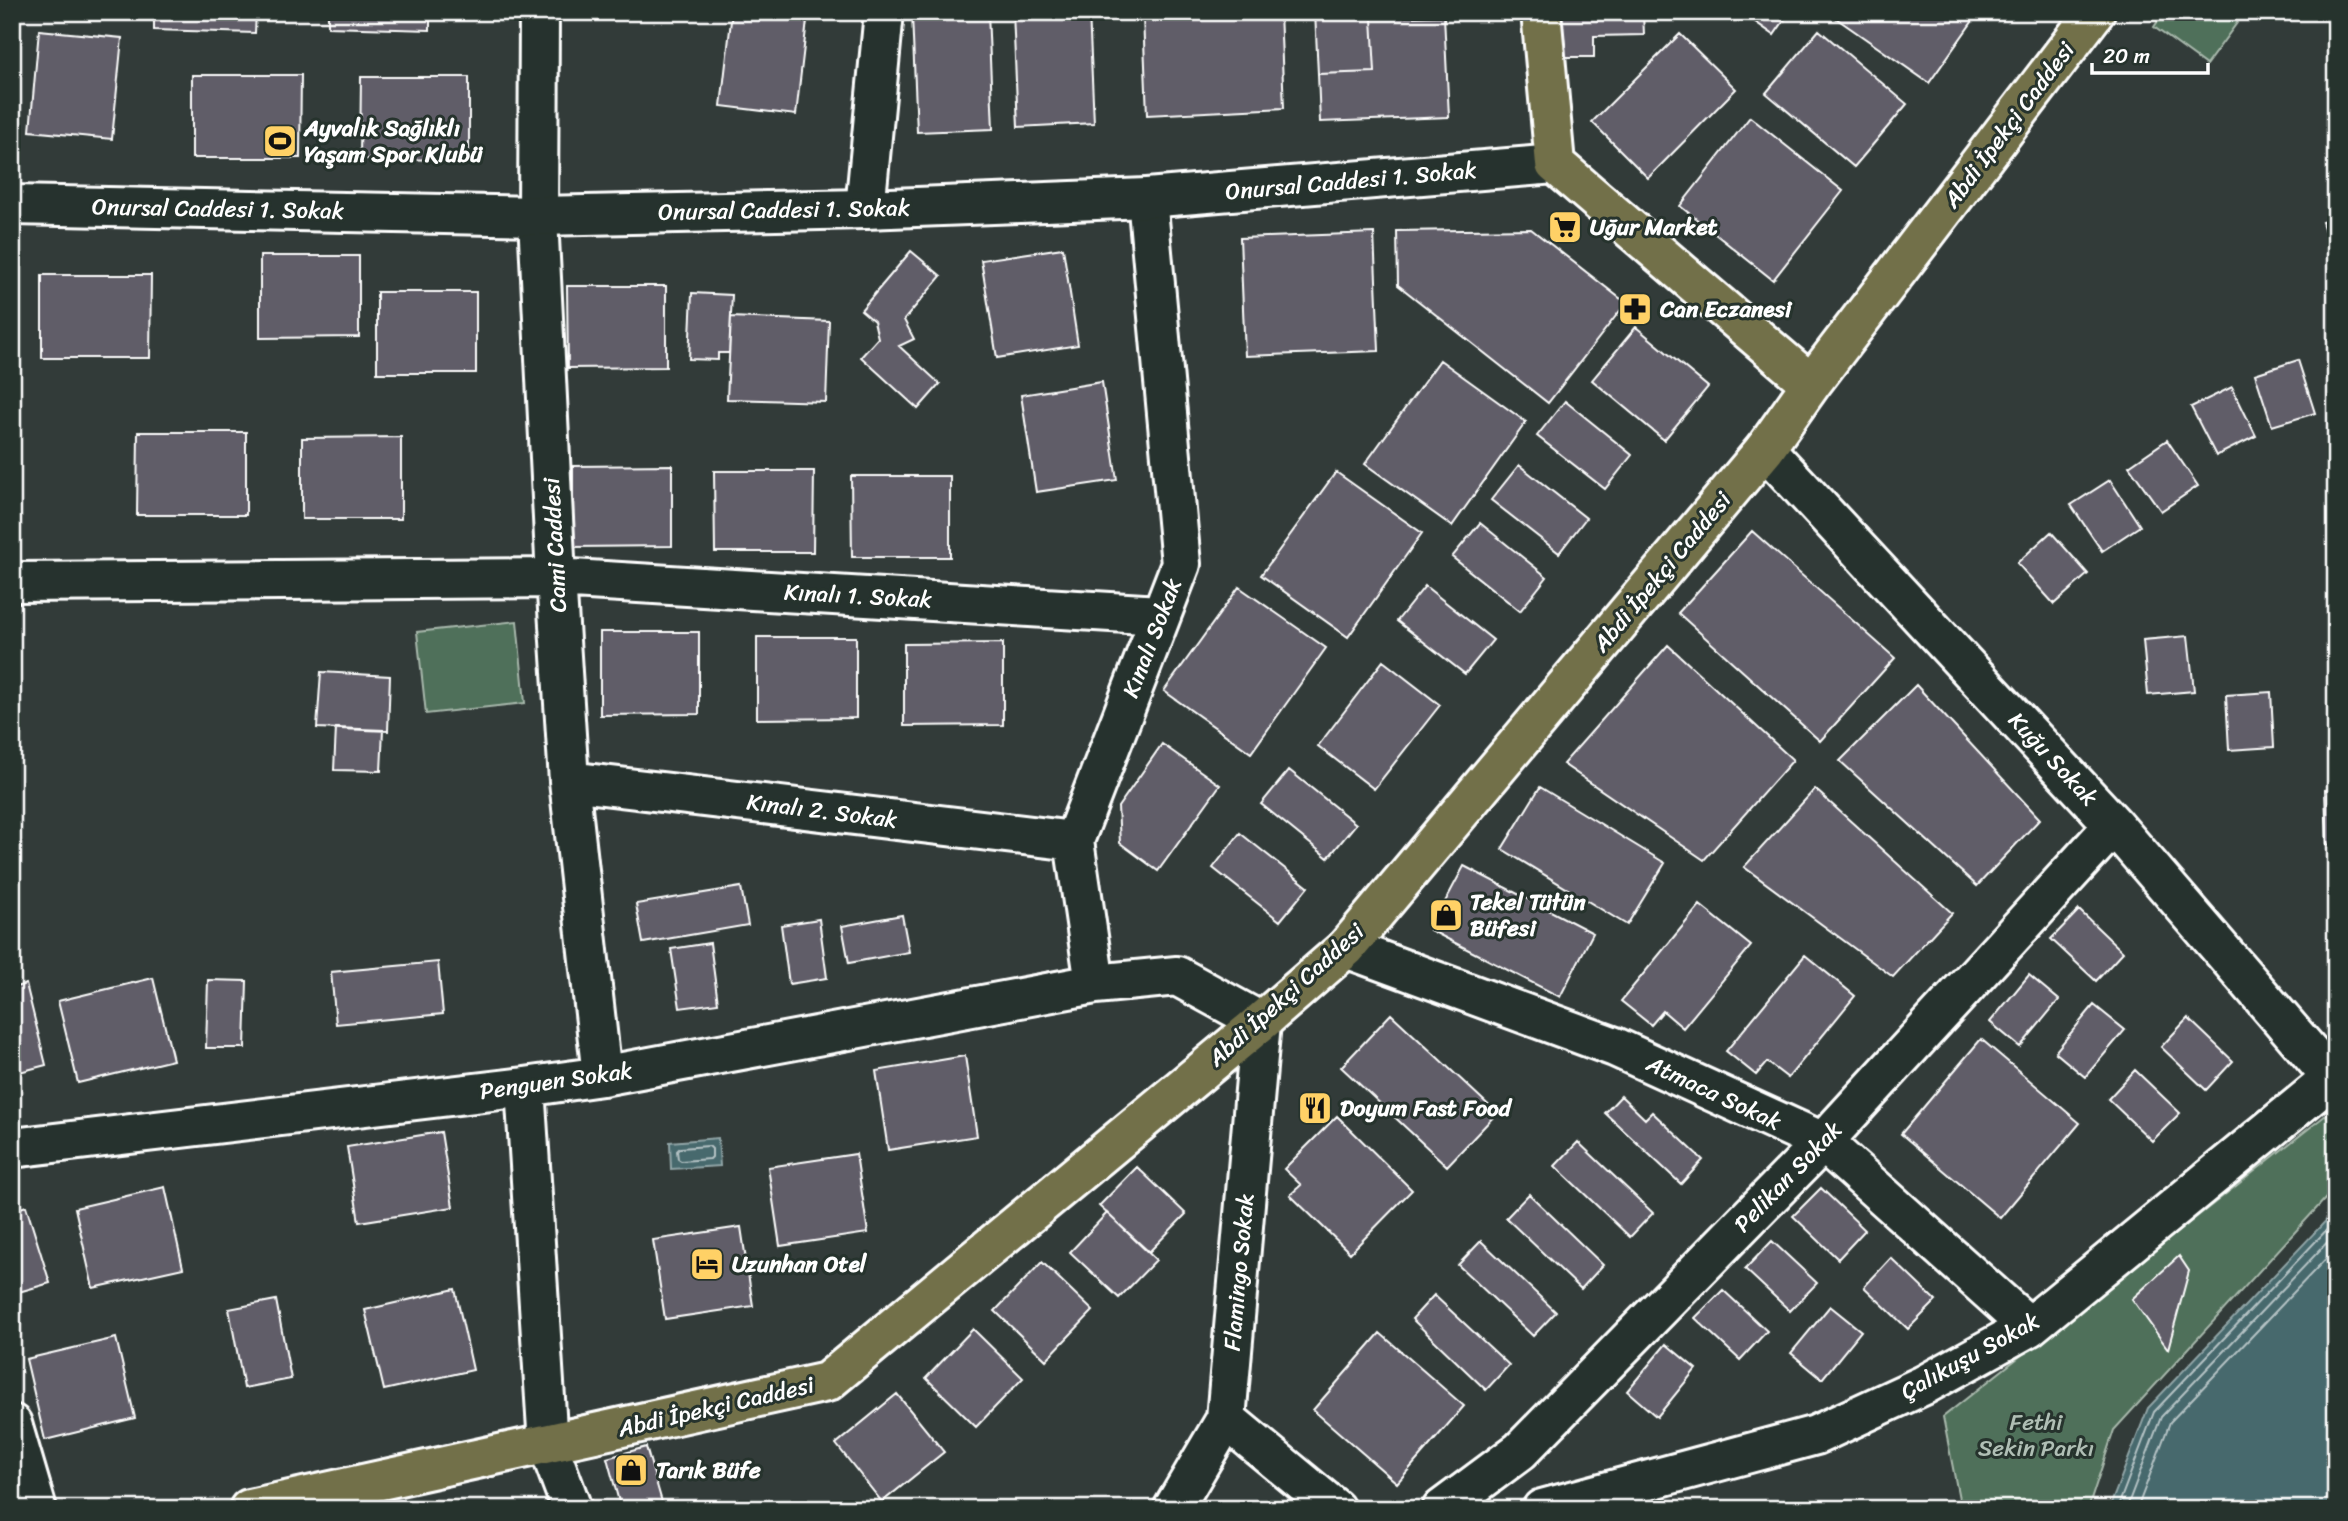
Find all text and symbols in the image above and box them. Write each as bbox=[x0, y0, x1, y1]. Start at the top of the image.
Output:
street label: Abdi İpekçi Caddesi bbox=[1932, 32, 2086, 218]
scale bar bbox=[2092, 32, 2208, 76]
text: 20 m bbox=[2103, 37, 2150, 75]
place label: Ayvalık Sağlıklı Yaşam Spor Klubü bbox=[303, 108, 484, 175]
sports icon: Ayvalık Sağlıklı Yaşam Spor Klubü bbox=[261, 122, 299, 160]
street label: Onursal Caddesi 1. Sokak bbox=[1224, 150, 1478, 212]
street label: Onursal Caddesi 1. Sokak bbox=[92, 186, 344, 232]
street label: Onursal Caddesi 1. Sokak bbox=[658, 187, 910, 233]
place label: Uğur Market bbox=[1590, 207, 1718, 248]
supermarket icon: Uğur Market bbox=[1546, 208, 1584, 246]
place label: Can Eczanesi bbox=[1659, 289, 1793, 330]
pharmacy icon: Can Eczanesi bbox=[1616, 290, 1654, 328]
street label: Cami Caddesi bbox=[531, 476, 579, 613]
street label: Abdi İpekçi Caddesi bbox=[1581, 482, 1742, 663]
street label: Kınalı 1. Sokak bbox=[783, 572, 933, 620]
street label: Kınalı Sokak bbox=[1110, 572, 1194, 704]
street label: Kuğu Sokak bbox=[1998, 702, 2108, 816]
street label: Kınalı 2. Sokak bbox=[744, 781, 900, 841]
place label: Tekel Tütün Büfesi bbox=[1470, 882, 1586, 949]
shop icon: Tekel Tütün Büfesi bbox=[1427, 896, 1465, 934]
street label: Abdi İpekçi Caddesi bbox=[1197, 912, 1375, 1078]
street label: Atmaca Sokak bbox=[1639, 1043, 1788, 1142]
street label: Penguen Sokak bbox=[477, 1050, 635, 1112]
place label: Doyum Fast Food bbox=[1340, 1088, 1513, 1129]
restaurant icon: Doyum Fast Food bbox=[1296, 1089, 1334, 1127]
street label: Pelikan Sokak bbox=[1724, 1111, 1852, 1243]
street label: Flamingo Sokak bbox=[1212, 1191, 1266, 1353]
place label: Uzunhan Otel bbox=[732, 1244, 868, 1285]
hotel icon: Uzunhan Otel bbox=[688, 1245, 726, 1283]
street label: Çalıkuşu Sokak bbox=[1893, 1301, 2047, 1411]
street label: Abdi İpekçi Caddesi bbox=[613, 1364, 819, 1450]
park label: Fethi Sekin Parkı bbox=[1978, 1402, 2094, 1469]
place label: Tarık Büfe bbox=[656, 1450, 761, 1491]
shop icon: Tarık Büfe bbox=[612, 1451, 650, 1489]

